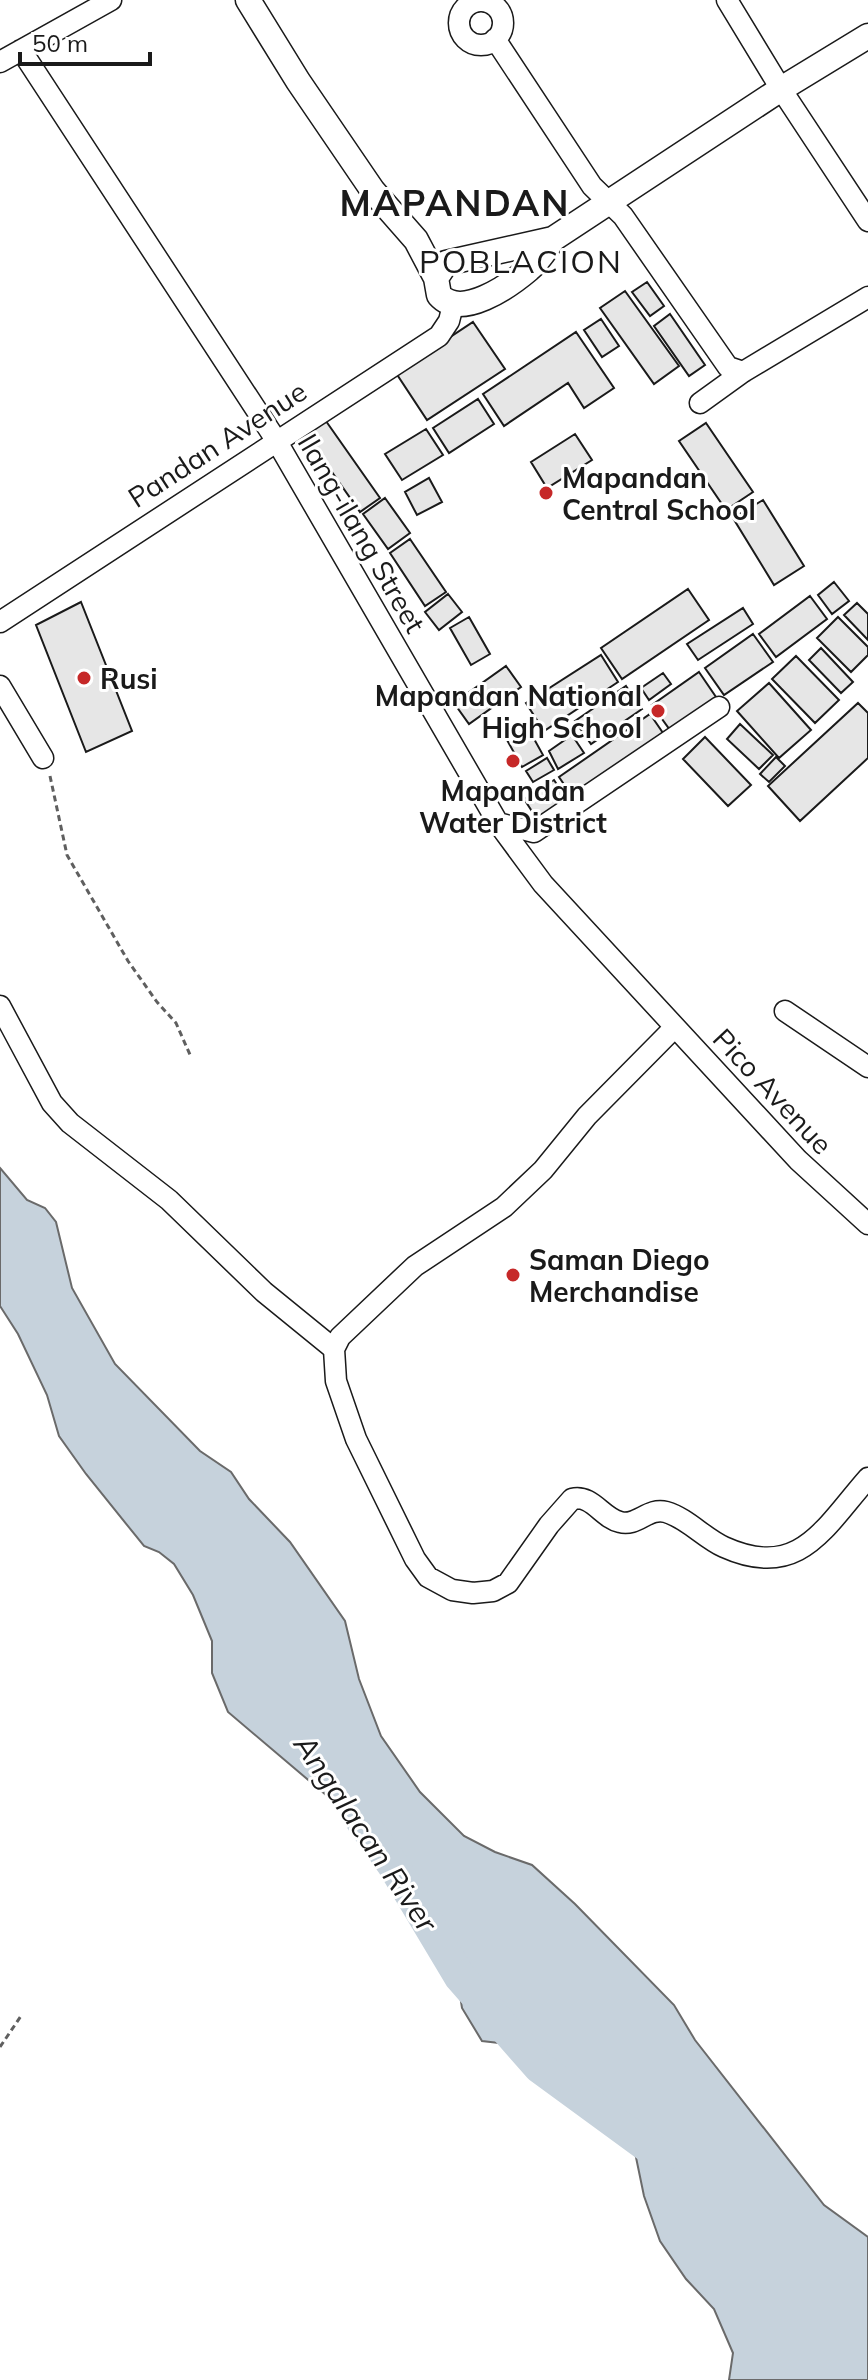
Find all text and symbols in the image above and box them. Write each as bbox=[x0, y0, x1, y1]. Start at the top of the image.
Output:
scale bar bbox=[20, 16, 150, 66]
text: 50 m bbox=[32, 28, 88, 58]
district label: MAPANDAN bbox=[340, 180, 570, 225]
district label: POBLACION bbox=[419, 241, 623, 281]
street label: Pandan Avenue bbox=[121, 373, 313, 515]
street label: Ilang-ilang Street bbox=[291, 427, 433, 639]
place label: Mapandan Central School bbox=[562, 460, 756, 527]
marker: Mapandan Central School bbox=[537, 484, 555, 502]
place label: Rusi bbox=[100, 661, 158, 696]
marker: Rusi bbox=[75, 669, 93, 687]
place label: Mapandan National High School bbox=[375, 678, 642, 745]
marker: Mapandan National High School bbox=[649, 702, 667, 720]
marker: Mapandan Water District bbox=[504, 752, 522, 770]
place label: Mapandan Water District bbox=[419, 773, 607, 840]
street label: Pico Avenue bbox=[706, 1021, 840, 1161]
place label: Saman Diego Merchandise bbox=[529, 1242, 710, 1309]
marker: Saman Diego Merchandise bbox=[504, 1266, 522, 1284]
water label: Angalacan River bbox=[285, 1726, 447, 1940]

